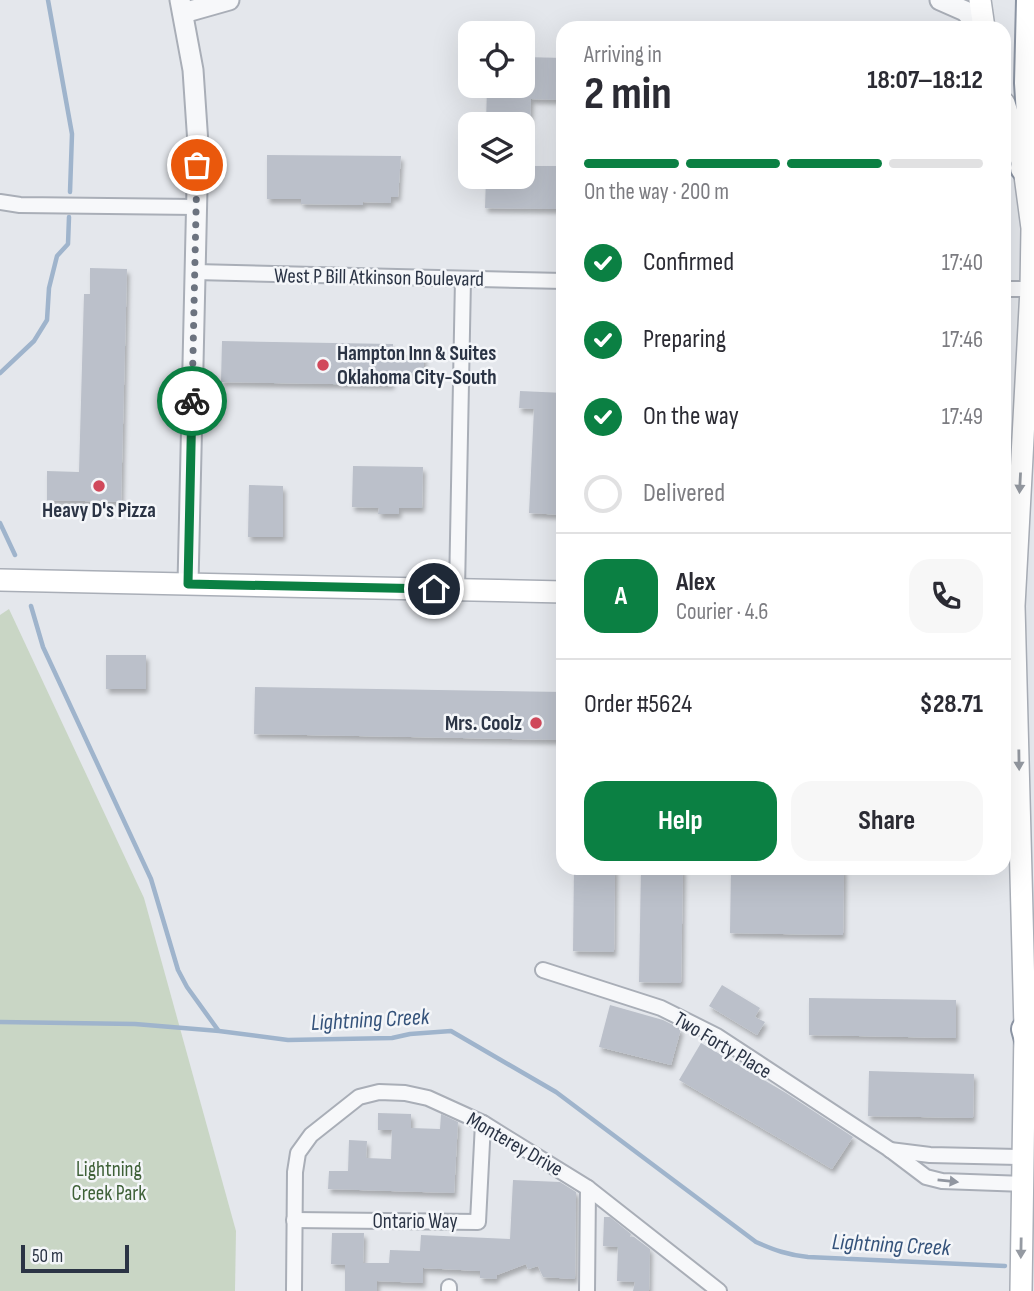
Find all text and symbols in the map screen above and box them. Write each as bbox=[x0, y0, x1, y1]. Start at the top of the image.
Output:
map controls bbox=[458, 21, 535, 189]
button: locate bbox=[458, 21, 535, 98]
text: Arriving in bbox=[584, 41, 662, 69]
text: 18:07–18:12 bbox=[867, 65, 983, 96]
text: 2 min bbox=[584, 67, 672, 122]
button: layers bbox=[458, 112, 535, 189]
pin bbox=[167, 135, 227, 195]
icon: bag bbox=[178, 146, 216, 184]
text: On the way · 200 m bbox=[584, 178, 729, 206]
icon: check bbox=[584, 244, 622, 282]
text: Confirmed bbox=[643, 247, 734, 278]
text: 17:40 bbox=[942, 249, 983, 277]
street label: West P Bill Atkinson Boulevard bbox=[274, 263, 484, 292]
icon: check bbox=[584, 321, 622, 359]
text: Preparing bbox=[643, 324, 726, 355]
text: 17:46 bbox=[942, 326, 983, 354]
place label: Hampton Inn & Suites Oklahoma City-South bbox=[337, 341, 497, 390]
marker: Hampton Inn & Suites Oklahoma City-South bbox=[315, 357, 331, 373]
courier bbox=[157, 366, 227, 436]
icon: bike bbox=[173, 382, 211, 420]
icon: check bbox=[584, 398, 622, 436]
text: On the way bbox=[643, 401, 739, 432]
text: 17:49 bbox=[942, 403, 983, 431]
one-way arrow bbox=[1015, 472, 1026, 494]
marker: Heavy D's Pizza bbox=[91, 478, 107, 494]
text: Delivered bbox=[643, 478, 725, 509]
place label: Heavy D's Pizza bbox=[42, 498, 156, 523]
pin bbox=[404, 559, 464, 619]
button: phone bbox=[909, 559, 983, 633]
text: Alex bbox=[676, 567, 716, 598]
icon: home bbox=[415, 570, 453, 608]
text: A bbox=[615, 581, 627, 612]
text: Courier · 4.6 bbox=[676, 598, 768, 626]
text: Order #5624 bbox=[584, 689, 692, 720]
text: $28.71 bbox=[920, 689, 983, 720]
place label: Mrs. Coolz bbox=[445, 711, 522, 736]
marker: Mrs. Coolz bbox=[528, 715, 544, 731]
one-way arrow bbox=[1014, 749, 1025, 771]
button: Help bbox=[584, 781, 777, 861]
button: Share bbox=[791, 781, 983, 861]
water label: Lightning Creek bbox=[310, 1003, 431, 1037]
street label: Two Forty Place bbox=[669, 1007, 776, 1084]
street label: Monterey Drive bbox=[462, 1107, 567, 1182]
park label: Lightning Creek Park bbox=[72, 1157, 146, 1206]
one-way arrow bbox=[937, 1175, 959, 1186]
street label: Ontario Way bbox=[372, 1209, 458, 1234]
water label: Lightning Creek bbox=[831, 1228, 952, 1262]
one-way arrow bbox=[1016, 1238, 1027, 1260]
scale bar bbox=[21, 1242, 130, 1274]
text: 50 m bbox=[32, 1245, 63, 1268]

